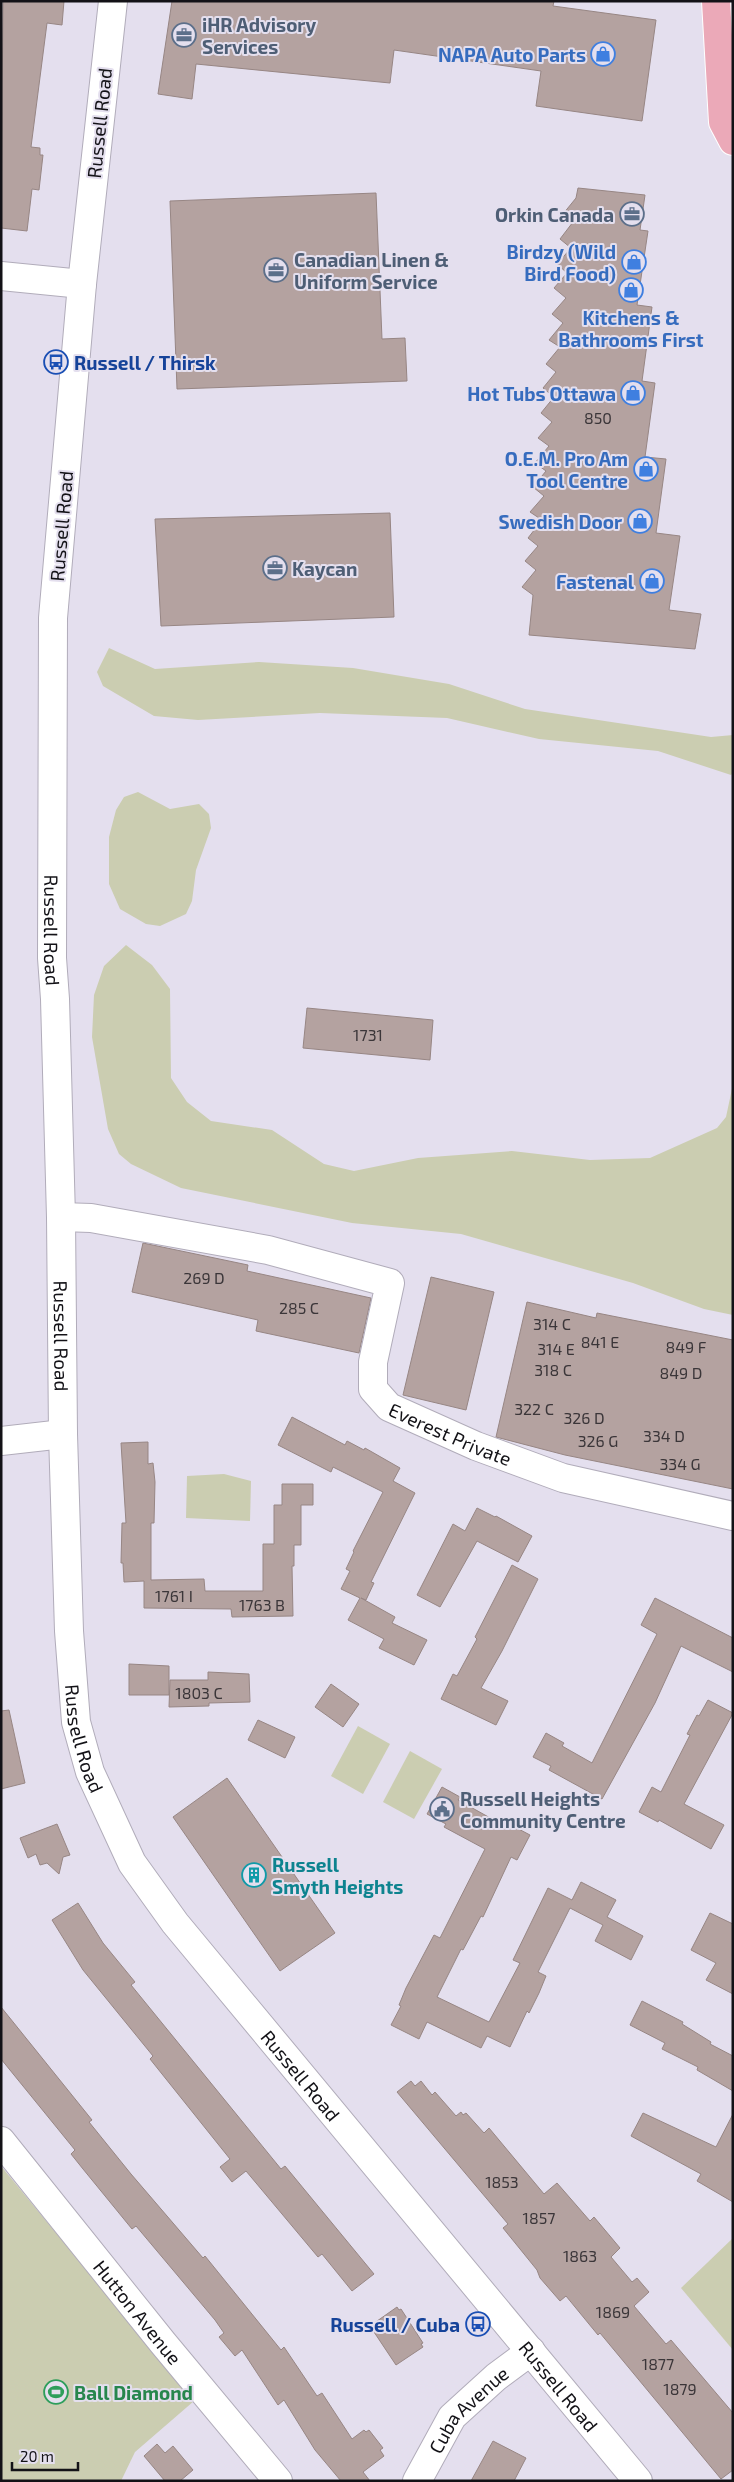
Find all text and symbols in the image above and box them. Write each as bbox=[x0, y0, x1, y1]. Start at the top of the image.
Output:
place label: iHR Advisory Services bbox=[202, 13, 316, 58]
office icon: iHR Advisory Services bbox=[171, 22, 197, 48]
shop icon: NAPA Auto Parts bbox=[590, 41, 616, 67]
place label: NAPA Auto Parts bbox=[438, 43, 586, 66]
street label: Russell Road bbox=[82, 67, 116, 179]
office icon: Orkin Canada bbox=[619, 201, 645, 227]
place label: Orkin Canada bbox=[495, 203, 614, 226]
place label: Birdzy (Wild Bird Food) bbox=[506, 240, 616, 285]
place label: Canadian Linen & Uniform Service bbox=[294, 248, 449, 293]
shop icon: Birdzy (Wild Bird Food) bbox=[621, 249, 647, 275]
office icon: Canadian Linen & Uniform Service bbox=[263, 257, 289, 283]
shop icon: Kitchens & Bathrooms First bbox=[618, 277, 644, 303]
place label: Kitchens & Bathrooms First bbox=[558, 306, 704, 351]
bus stop icon: Russell / Thirsk bbox=[43, 349, 69, 375]
place label: Russell / Thirsk bbox=[74, 351, 216, 374]
shop icon: Hot Tubs Ottawa bbox=[620, 380, 646, 406]
place label: Hot Tubs Ottawa bbox=[467, 382, 616, 405]
house number: 850 bbox=[584, 408, 612, 427]
place label: O.E.M. Pro Am Tool Centre bbox=[505, 447, 628, 492]
shop icon: O.E.M. Pro Am Tool Centre bbox=[633, 456, 659, 482]
street label: Russell Road bbox=[45, 470, 77, 582]
shop icon: Swedish Door bbox=[627, 508, 653, 534]
place label: Swedish Door bbox=[498, 510, 622, 533]
office icon: Kaycan bbox=[262, 555, 288, 581]
place label: Kaycan bbox=[292, 557, 357, 581]
shop icon: Fastenal bbox=[639, 568, 665, 594]
place label: Fastenal bbox=[556, 570, 635, 593]
street label: Russell Road bbox=[40, 875, 65, 986]
house number: 1731 bbox=[353, 1025, 383, 1044]
house number: 269 D bbox=[183, 1268, 225, 1287]
street label: Russell Road bbox=[50, 1280, 74, 1391]
house number: 285 C bbox=[279, 1298, 319, 1317]
house number: 314 C bbox=[533, 1314, 571, 1333]
house number: 841 E bbox=[581, 1332, 619, 1351]
house number: 849 F bbox=[666, 1337, 707, 1356]
house number: 314 E bbox=[537, 1339, 575, 1358]
house number: 318 C bbox=[534, 1360, 572, 1379]
house number: 849 D bbox=[660, 1363, 702, 1382]
street label: Everest Private bbox=[386, 1397, 515, 1470]
house number: 322 C bbox=[514, 1399, 554, 1418]
house number: 326 D bbox=[563, 1408, 605, 1427]
house number: 334 D bbox=[643, 1426, 685, 1445]
house number: 326 G bbox=[578, 1431, 618, 1450]
house number: 334 G bbox=[659, 1454, 701, 1473]
house number: 1761 I bbox=[155, 1586, 193, 1605]
house number: 1763 B bbox=[239, 1595, 285, 1614]
street label: Russell Road bbox=[62, 1683, 109, 1796]
house number: 1803 C bbox=[175, 1683, 223, 1702]
place label: Russell Heights Community Centre bbox=[460, 1787, 626, 1833]
public building icon: Russell Heights Community Centre bbox=[429, 1796, 455, 1822]
place label: Russell Smyth Heights bbox=[272, 1853, 403, 1899]
building icon: Russell Smyth Heights bbox=[241, 1862, 267, 1888]
street label: Russell Road bbox=[257, 2025, 345, 2125]
house number: 1853 bbox=[485, 2172, 519, 2191]
house number: 1857 bbox=[523, 2208, 555, 2227]
house number: 1863 bbox=[563, 2246, 597, 2265]
street label: Hutton Avenue bbox=[89, 2255, 187, 2369]
house number: 1869 bbox=[596, 2302, 630, 2321]
bus stop icon: Russell / Cuba bbox=[465, 2311, 491, 2337]
place label: Russell / Cuba bbox=[330, 2313, 460, 2336]
street label: Russell Road bbox=[515, 2336, 603, 2436]
house number: 1877 bbox=[642, 2354, 674, 2373]
street label: Cuba Avenue bbox=[423, 2361, 512, 2457]
sports icon: Ball Diamond bbox=[43, 2379, 69, 2405]
house number: 1879 bbox=[663, 2379, 697, 2398]
place label: Ball Diamond bbox=[74, 2381, 193, 2404]
scale bar bbox=[12, 2440, 79, 2472]
text: 20 m bbox=[20, 2447, 54, 2465]

